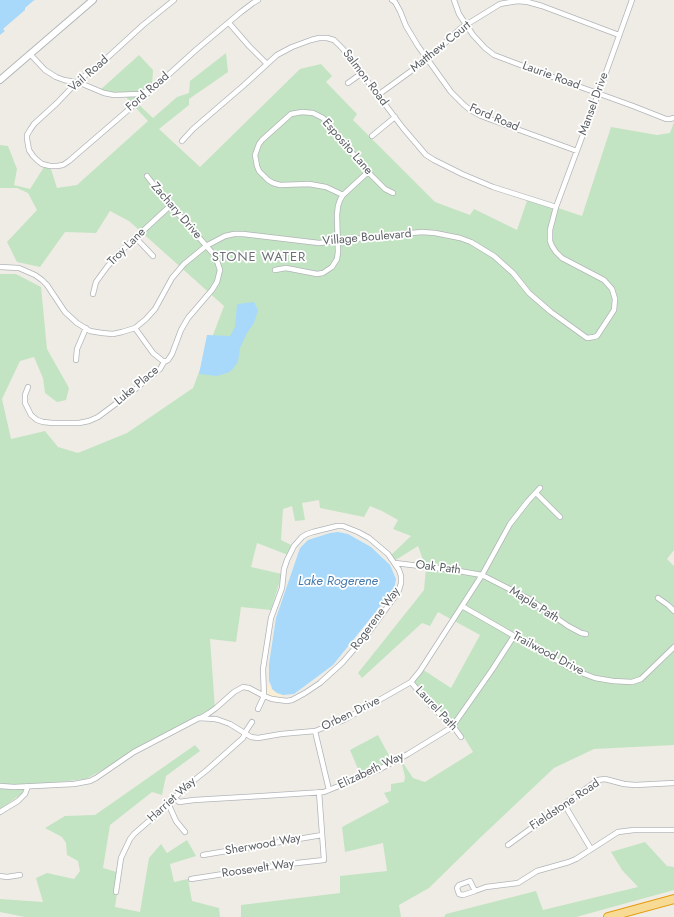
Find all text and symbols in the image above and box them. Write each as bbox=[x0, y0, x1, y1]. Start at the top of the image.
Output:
street label: Matthew Court bbox=[408, 18, 474, 76]
street label: Salmon Road bbox=[339, 47, 391, 109]
street label: Vail Road bbox=[66, 53, 112, 95]
street label: Laurie Road bbox=[520, 59, 582, 93]
street label: Ford Road bbox=[123, 69, 173, 115]
street label: Mansel Drive bbox=[576, 71, 612, 137]
street label: Ford Road bbox=[467, 101, 521, 135]
street label: Esposito Lane bbox=[319, 116, 375, 178]
street label: Zachary Drive bbox=[148, 180, 204, 242]
street label: Troy Lane bbox=[105, 225, 149, 269]
street label: Village Boulevard bbox=[322, 227, 412, 249]
district label: STONE WATER bbox=[212, 250, 306, 266]
street label: Luke Place bbox=[112, 363, 162, 409]
street label: Oak Path bbox=[415, 558, 461, 578]
water label: Lake Rogerene bbox=[298, 574, 378, 590]
street label: Maple Path bbox=[506, 584, 562, 626]
street label: Rogerene Way bbox=[348, 585, 404, 653]
street label: Trailwood Drive bbox=[510, 629, 586, 679]
street label: Laurel Path bbox=[412, 684, 460, 734]
street label: Orben Drive bbox=[319, 694, 383, 734]
street label: Elizabeth Way bbox=[336, 749, 406, 793]
street label: Harriet Way bbox=[145, 775, 199, 825]
street label: Fieldstone Road bbox=[527, 776, 603, 834]
street label: Sherwood Way bbox=[224, 831, 302, 859]
street label: Roosevelt Way bbox=[221, 857, 295, 881]

